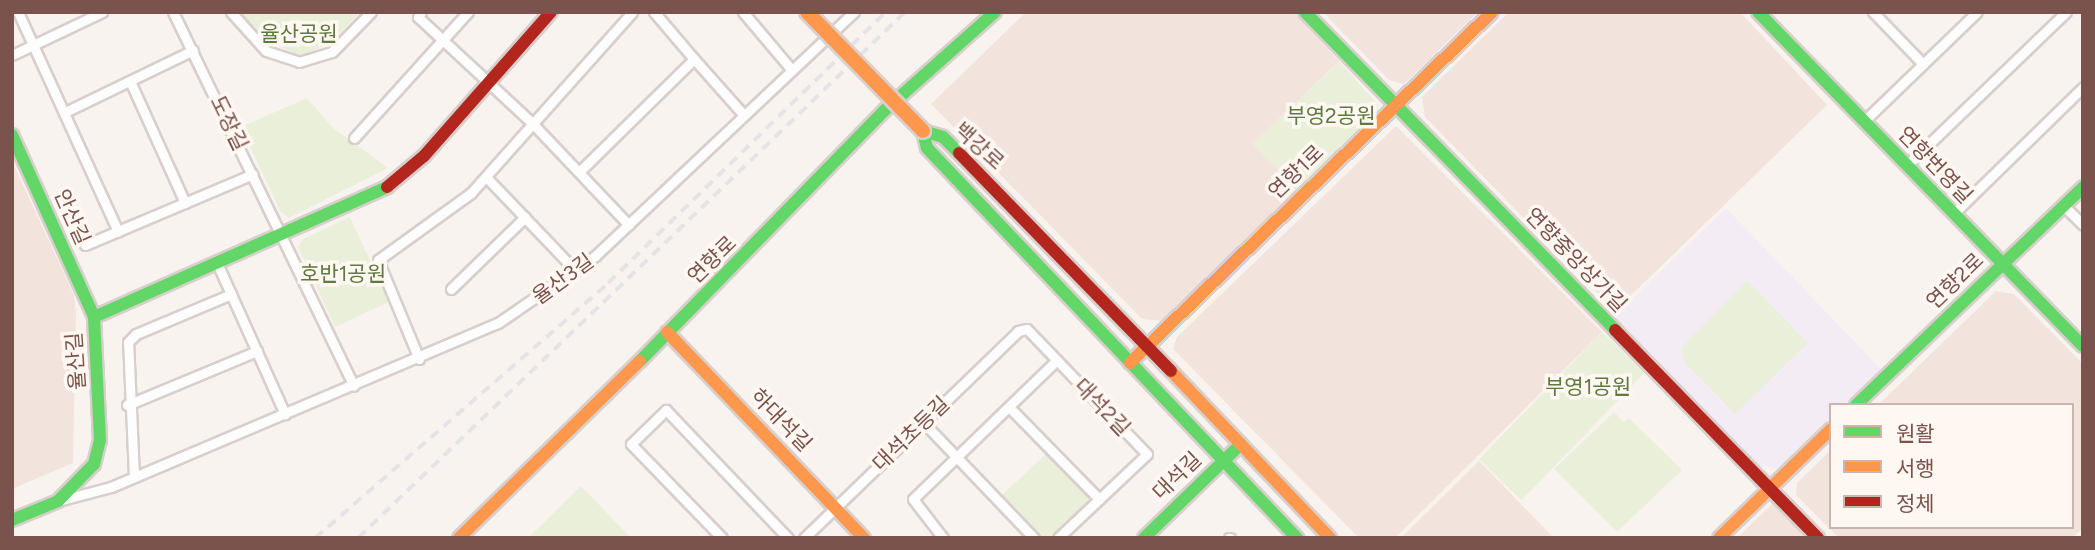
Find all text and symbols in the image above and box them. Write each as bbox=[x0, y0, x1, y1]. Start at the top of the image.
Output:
park label: 율산공원 bbox=[260, 21, 338, 47]
street label: 도장길 bbox=[205, 91, 253, 155]
park label: 부영2공원 bbox=[1286, 103, 1376, 129]
street label: 백강로 bbox=[949, 117, 1009, 175]
street label: 연향번영길 bbox=[1892, 122, 1978, 208]
street label: 연향1로 bbox=[1263, 140, 1329, 204]
street label: 안산길 bbox=[49, 185, 95, 249]
street label: 연향중앙상가길 bbox=[1520, 203, 1632, 317]
street label: 연향로 bbox=[682, 231, 742, 289]
street label: 율산3길 bbox=[528, 248, 598, 310]
street label: 연향2로 bbox=[1921, 248, 1989, 314]
park label: 호반1공원 bbox=[300, 261, 386, 287]
street label: 율산길 bbox=[61, 331, 91, 391]
street label: 대석2길 bbox=[1069, 373, 1135, 441]
park label: 부영1공원 bbox=[1545, 374, 1631, 400]
street label: 하대석길 bbox=[745, 383, 817, 457]
street label: 대석초등길 bbox=[868, 391, 954, 477]
legend bbox=[1829, 403, 2074, 529]
text: 원활 bbox=[1896, 421, 1935, 446]
street label: 대석길 bbox=[1147, 447, 1207, 505]
text: 서행 bbox=[1896, 456, 1935, 481]
text: 정체 bbox=[1896, 491, 1935, 516]

